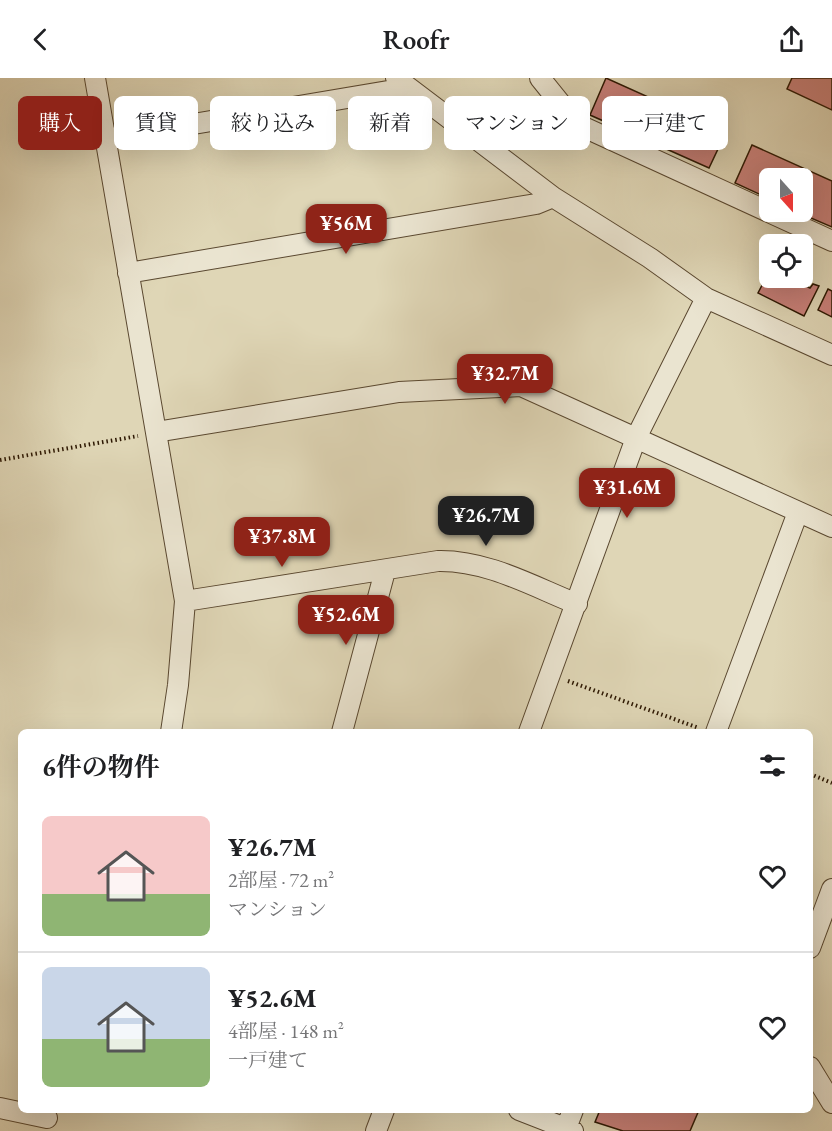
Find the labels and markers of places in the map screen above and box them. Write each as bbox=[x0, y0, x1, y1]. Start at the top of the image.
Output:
pin: ¥56M bbox=[310, 204, 382, 255]
pin: ¥32.7M bbox=[456, 354, 554, 405]
pin: ¥31.6M bbox=[578, 468, 676, 519]
pin: ¥26.7M bbox=[437, 496, 535, 547]
pin: ¥37.8M bbox=[233, 517, 331, 568]
pin: ¥52.6M bbox=[297, 595, 395, 646]

